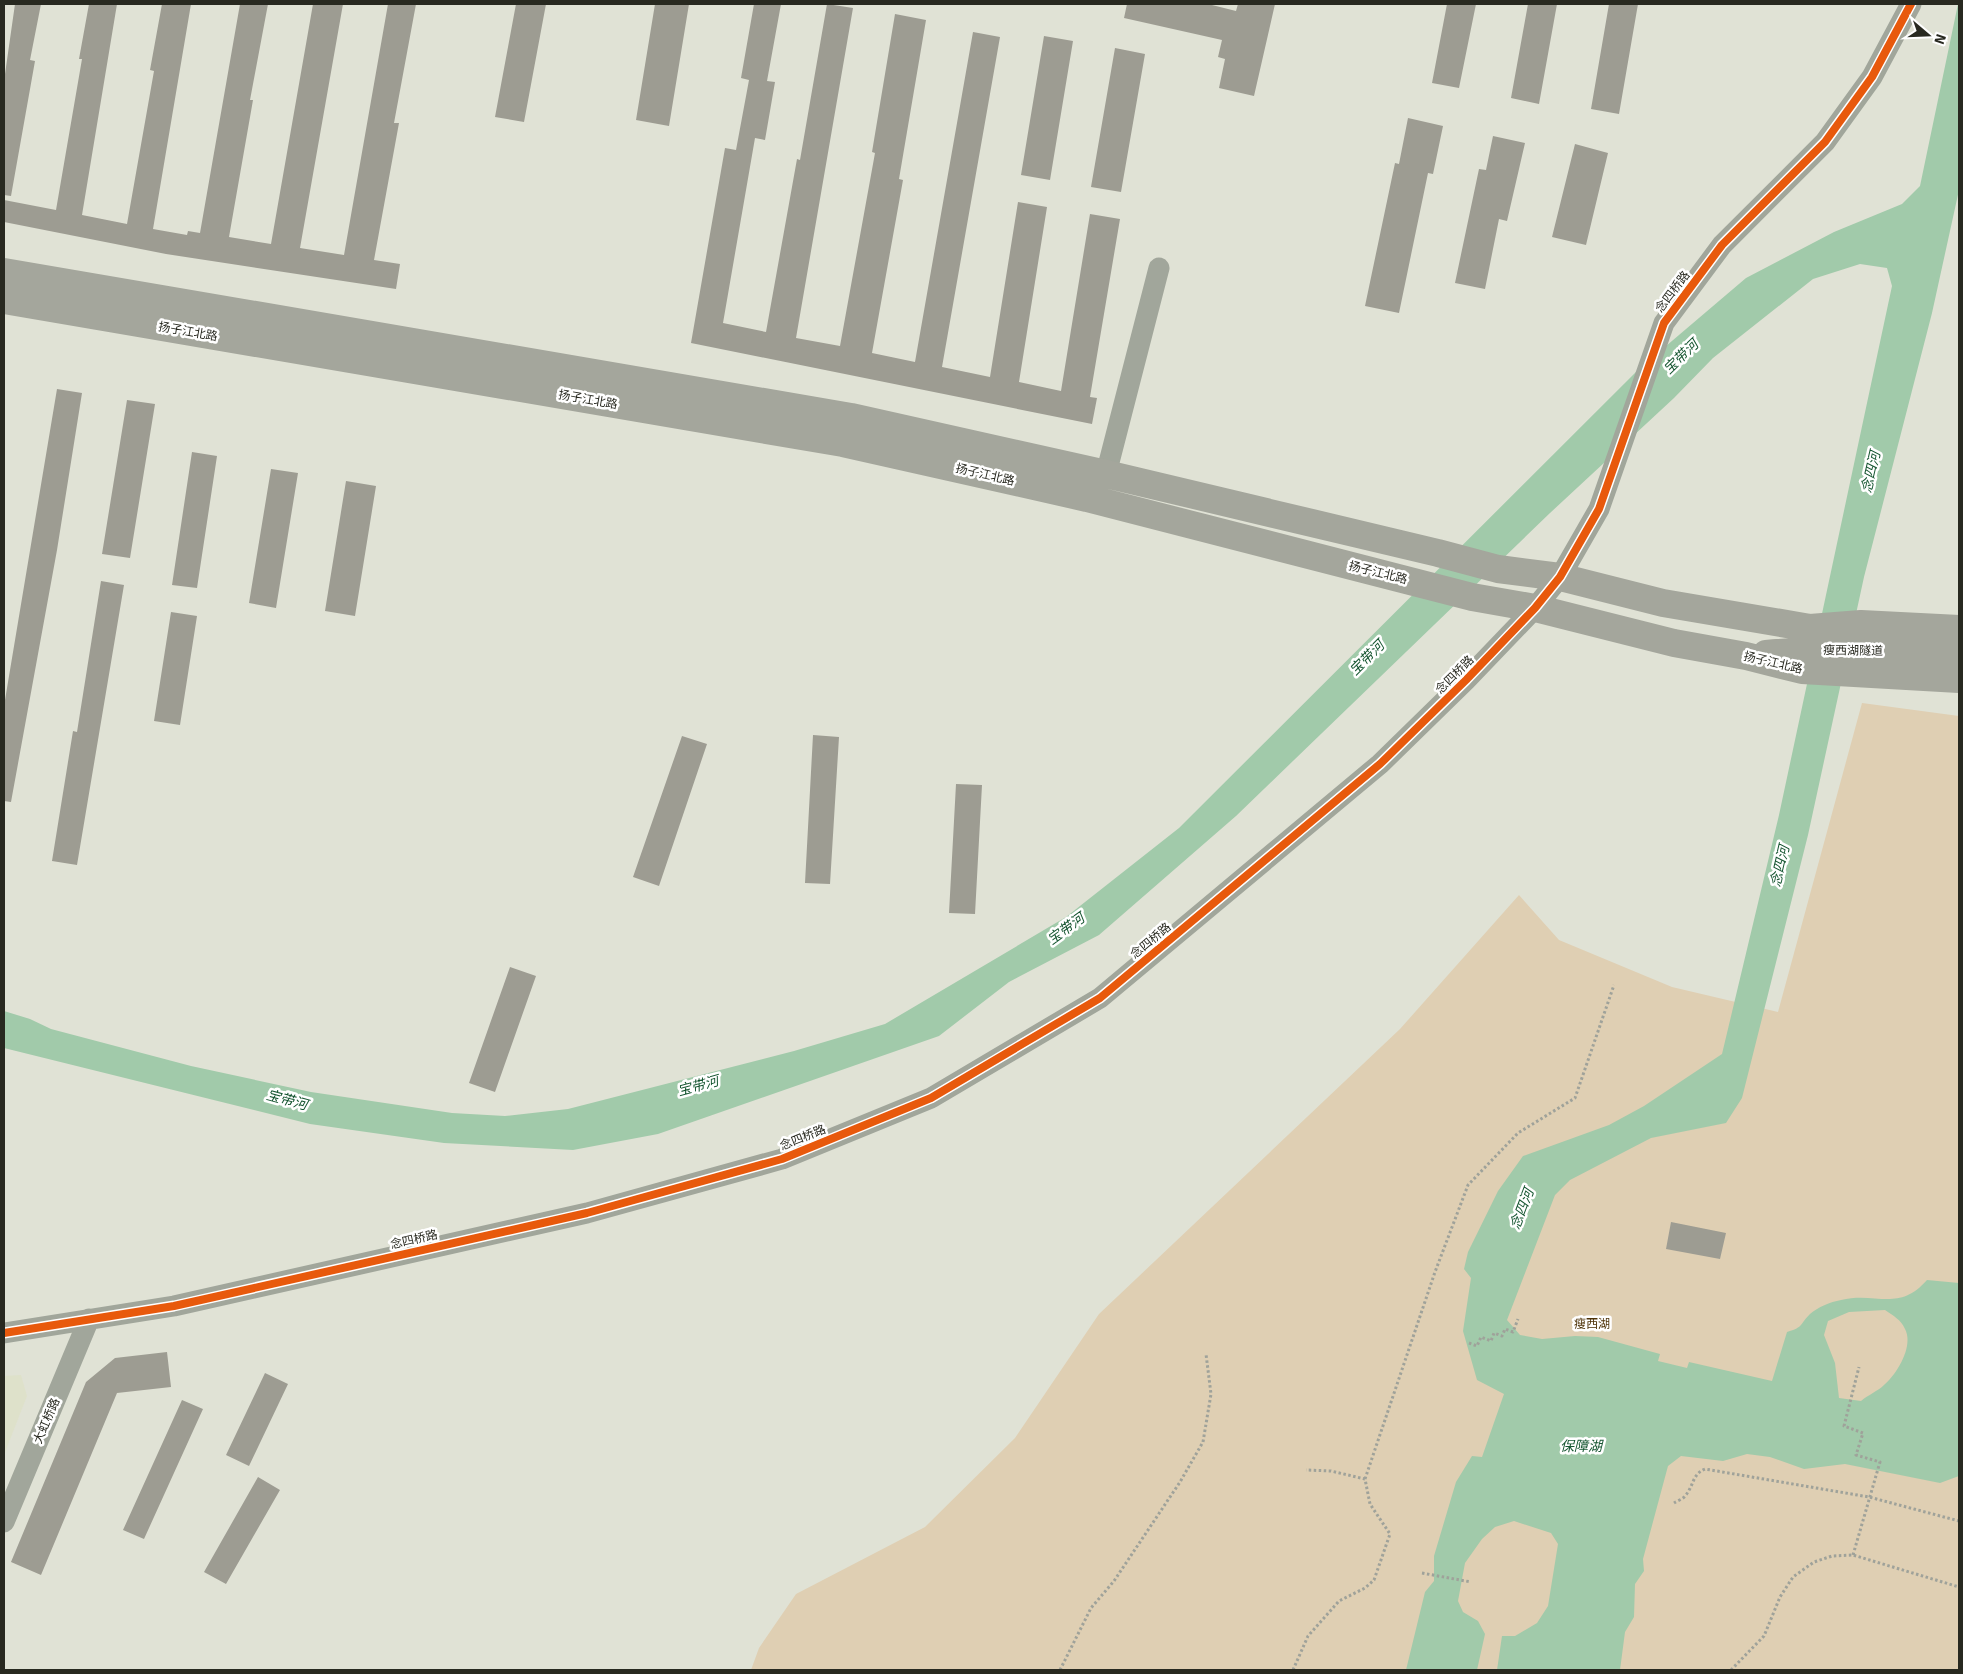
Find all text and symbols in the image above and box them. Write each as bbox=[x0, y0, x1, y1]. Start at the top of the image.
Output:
north arrow bbox=[1903, 10, 1953, 60]
text: N bbox=[1930, 32, 1949, 46]
street label: 念四桥路 bbox=[1653, 268, 1693, 316]
street label: 扬子江北路 bbox=[157, 319, 219, 345]
water label: 宝带河 bbox=[1660, 334, 1704, 378]
street label: 扬子江北路 bbox=[557, 387, 619, 413]
water label: 念四河 bbox=[1858, 447, 1885, 494]
street label: 扬子江北路 bbox=[954, 461, 1016, 489]
street label: 扬子江北路 bbox=[1347, 558, 1409, 588]
water label: 宝带河 bbox=[1346, 635, 1390, 679]
street label: 瘦西湖隧道 bbox=[1823, 643, 1883, 659]
street label: 扬子江北路 bbox=[1742, 649, 1804, 677]
street label: 念四桥路 bbox=[1433, 653, 1477, 697]
water label: 念四河 bbox=[1767, 841, 1794, 888]
water label: 宝带河 bbox=[1044, 908, 1090, 948]
street label: 念四桥路 bbox=[1128, 920, 1174, 962]
water label: 宝带河 bbox=[676, 1072, 723, 1100]
water label: 宝带河 bbox=[265, 1086, 312, 1114]
street label: 念四桥路 bbox=[778, 1122, 828, 1154]
water label: 念四河 bbox=[1507, 1184, 1539, 1232]
street label: 念四桥路 bbox=[389, 1227, 439, 1253]
park label: 瘦西湖 bbox=[1574, 1317, 1610, 1332]
street label: 大虹桥路 bbox=[31, 1396, 63, 1446]
water label: 保障湖 bbox=[1560, 1438, 1604, 1455]

